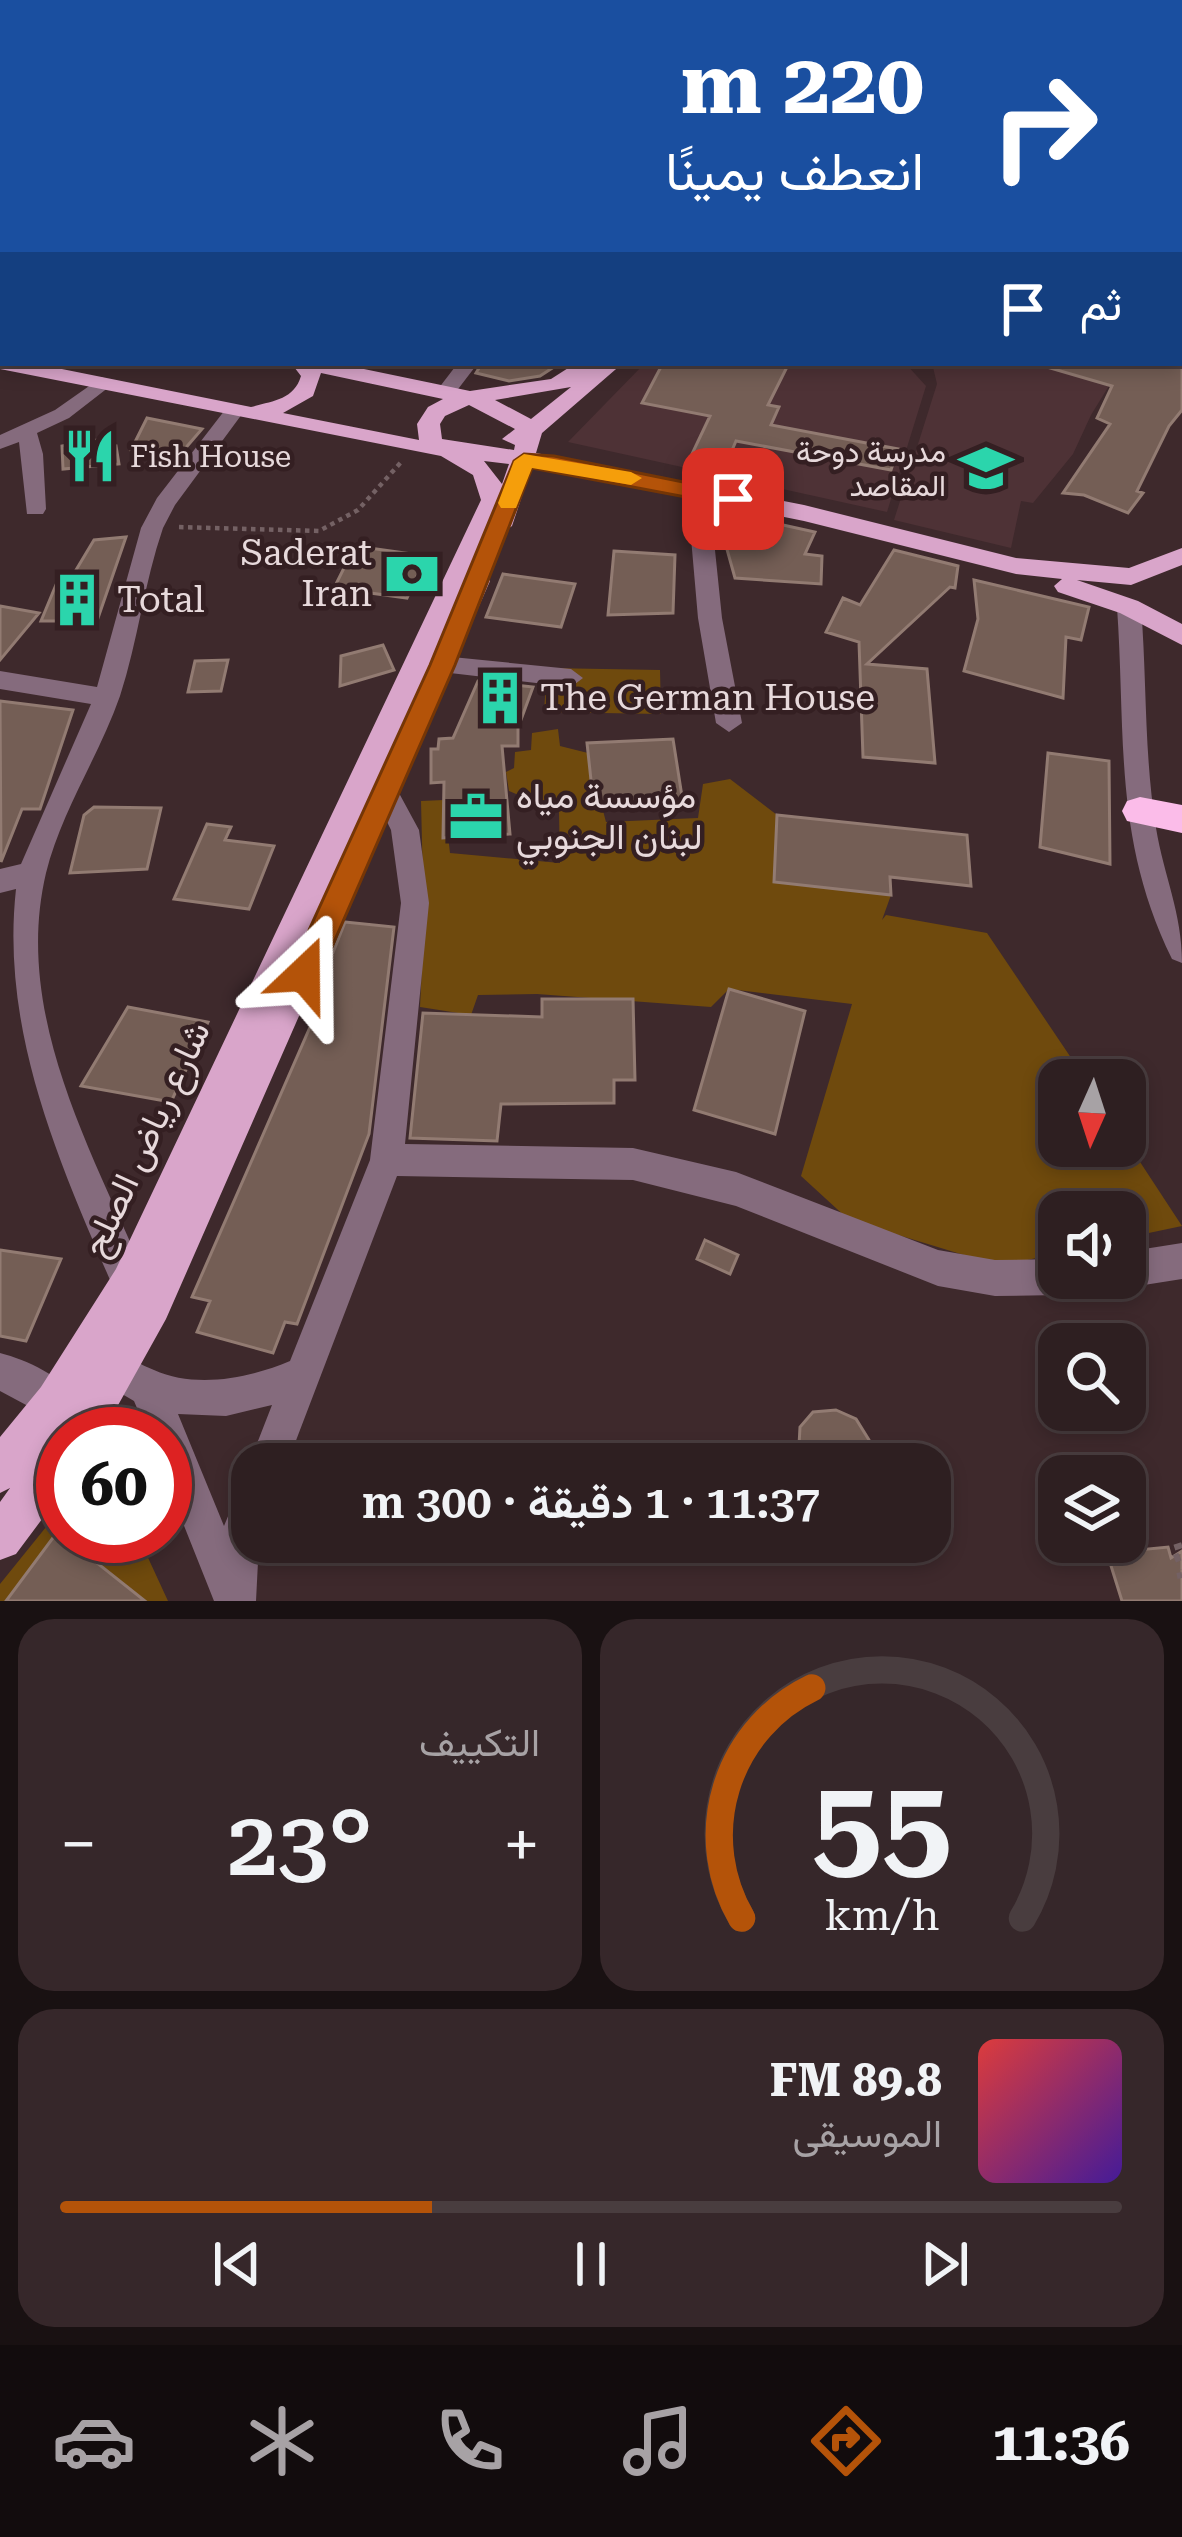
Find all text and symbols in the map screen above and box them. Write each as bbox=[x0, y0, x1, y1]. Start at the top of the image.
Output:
text: 220 m bbox=[681, 35, 924, 133]
icon: right bbox=[966, 48, 1122, 204]
text: انعطف يمينًا bbox=[665, 140, 924, 203]
icon: arrive bbox=[990, 276, 1056, 342]
text: ثم bbox=[1080, 278, 1122, 331]
restaurant icon: Fish House bbox=[61, 427, 119, 485]
place label: مدرسة دوحة المقاصد bbox=[796, 434, 946, 503]
place label: Fish House bbox=[130, 439, 291, 474]
school or university icon: مدرسة دوحة المقاصد bbox=[957, 439, 1015, 497]
pin bbox=[682, 448, 784, 550]
icon: arrive bbox=[700, 466, 766, 532]
place label: Saderat Iran bbox=[240, 532, 372, 615]
bank icon: Saderat Iran bbox=[383, 545, 441, 603]
building icon: Total bbox=[48, 571, 106, 629]
place label: Total bbox=[117, 579, 205, 621]
building icon: The German House bbox=[471, 669, 529, 727]
place label: The German House bbox=[540, 677, 875, 719]
place label: مؤسسة مياه لبنان الجنوبي bbox=[516, 775, 703, 866]
office icon: مؤسسة مياه لبنان الجنوبي bbox=[447, 788, 505, 846]
position arrow bbox=[241, 911, 367, 1037]
street label: شارع رياض الصلح bbox=[73, 1015, 222, 1265]
north arrow bbox=[1038, 1059, 1146, 1167]
map controls bbox=[1038, 1059, 1146, 1563]
button: sound bbox=[1038, 1191, 1146, 1299]
button: search bbox=[1038, 1323, 1146, 1431]
speed limit sign: 60 bbox=[36, 1407, 192, 1563]
button: layers bbox=[1038, 1455, 1146, 1563]
text: 11:37 · 1 دقيقة · 300 m bbox=[362, 1476, 820, 1529]
text: التكييف bbox=[419, 1720, 540, 1766]
text: 55 bbox=[812, 1751, 952, 1897]
text: 23° bbox=[227, 1792, 373, 1897]
text: − bbox=[60, 1806, 97, 1883]
text: + bbox=[503, 1806, 540, 1883]
text: km/h bbox=[825, 1890, 939, 1940]
text: 89.8 FM bbox=[770, 2054, 942, 2107]
text: الموسيقى bbox=[792, 2111, 942, 2157]
icon: previous bbox=[204, 2231, 270, 2297]
icon: pause bbox=[558, 2231, 624, 2297]
icon: next bbox=[912, 2231, 978, 2297]
icon: car bbox=[52, 2399, 136, 2483]
icon: climate bbox=[240, 2399, 324, 2483]
icon: phone bbox=[428, 2399, 512, 2483]
icon: music bbox=[616, 2399, 700, 2483]
icon: directions bbox=[804, 2399, 888, 2483]
text: 11:36 bbox=[992, 2410, 1130, 2473]

